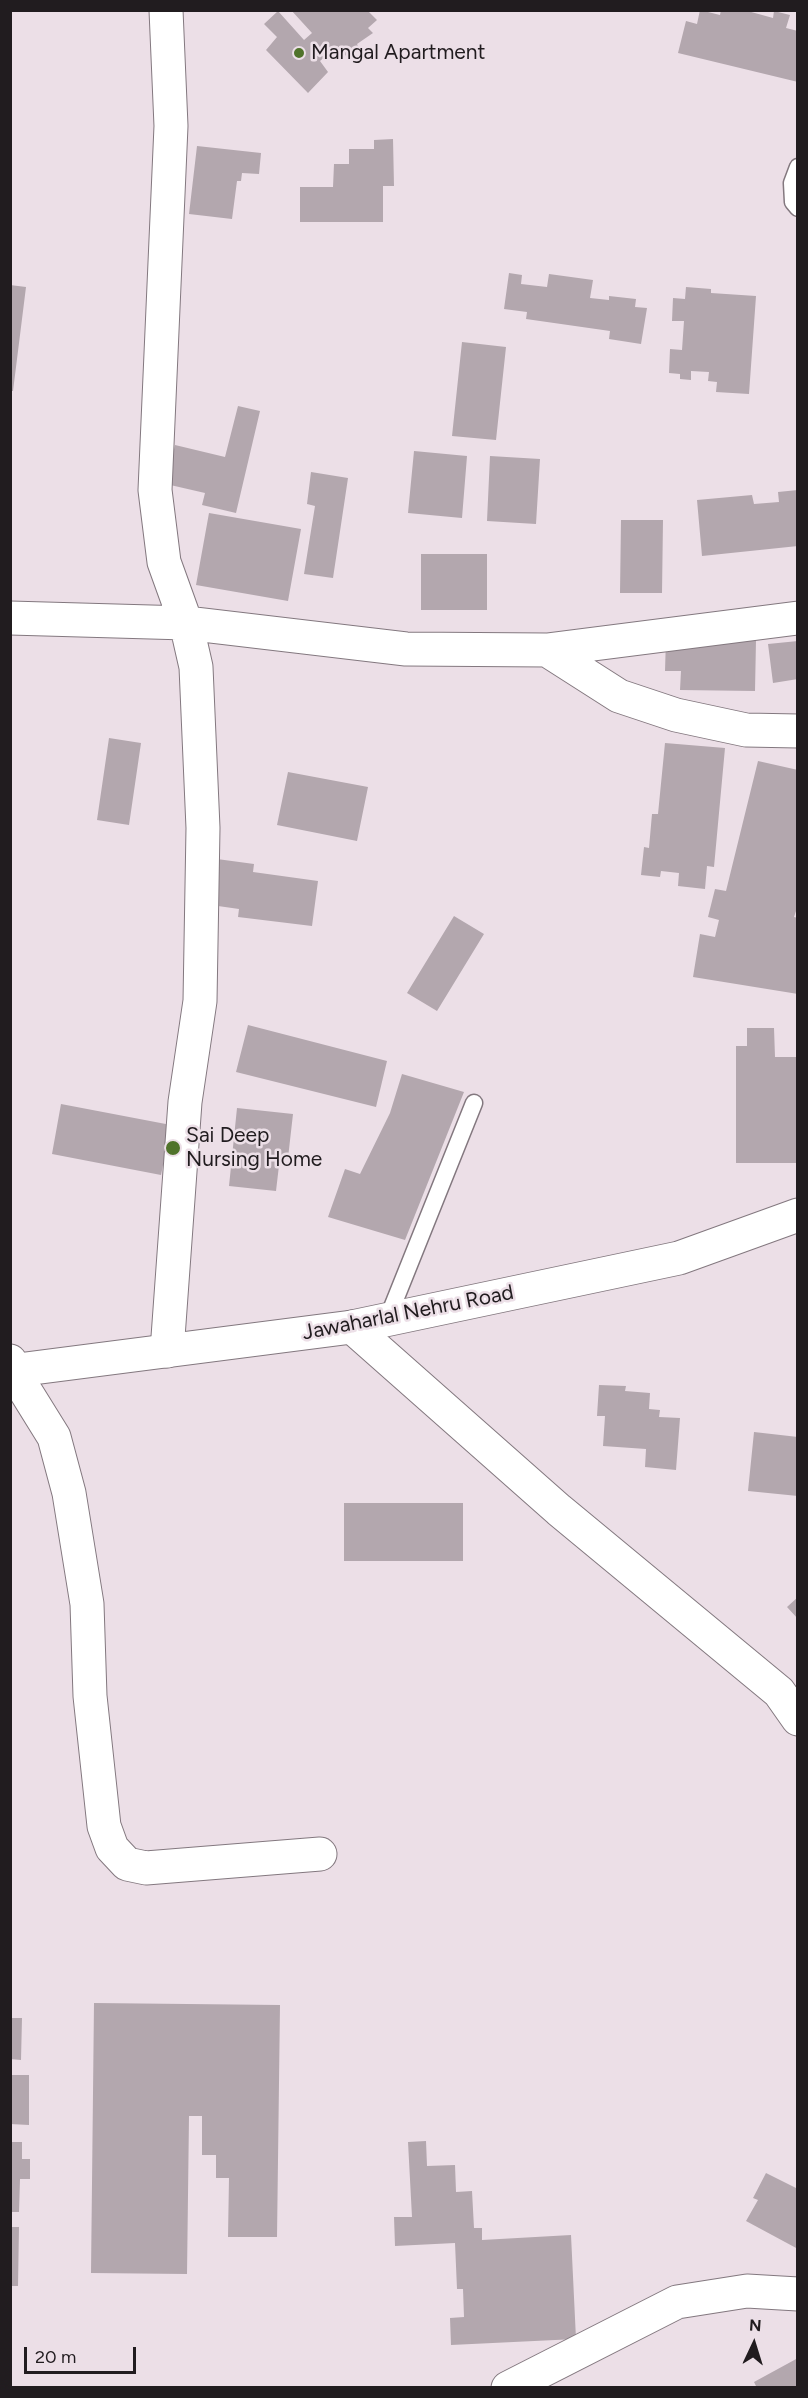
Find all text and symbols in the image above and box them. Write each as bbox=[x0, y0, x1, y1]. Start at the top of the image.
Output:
place label: Mangal Apartment bbox=[311, 40, 485, 66]
marker: Mangal Apartment bbox=[292, 46, 306, 60]
place label: Sai Deep Nursing Home bbox=[186, 1123, 322, 1173]
marker: Sai Deep Nursing Home bbox=[164, 1139, 182, 1157]
street label: Jawaharlal Nehru Road bbox=[300, 1280, 516, 1346]
north arrow bbox=[724, 2314, 784, 2374]
text: N bbox=[748, 2316, 762, 2335]
scale bar bbox=[27, 2335, 140, 2373]
text: 20 m bbox=[35, 2346, 76, 2368]

